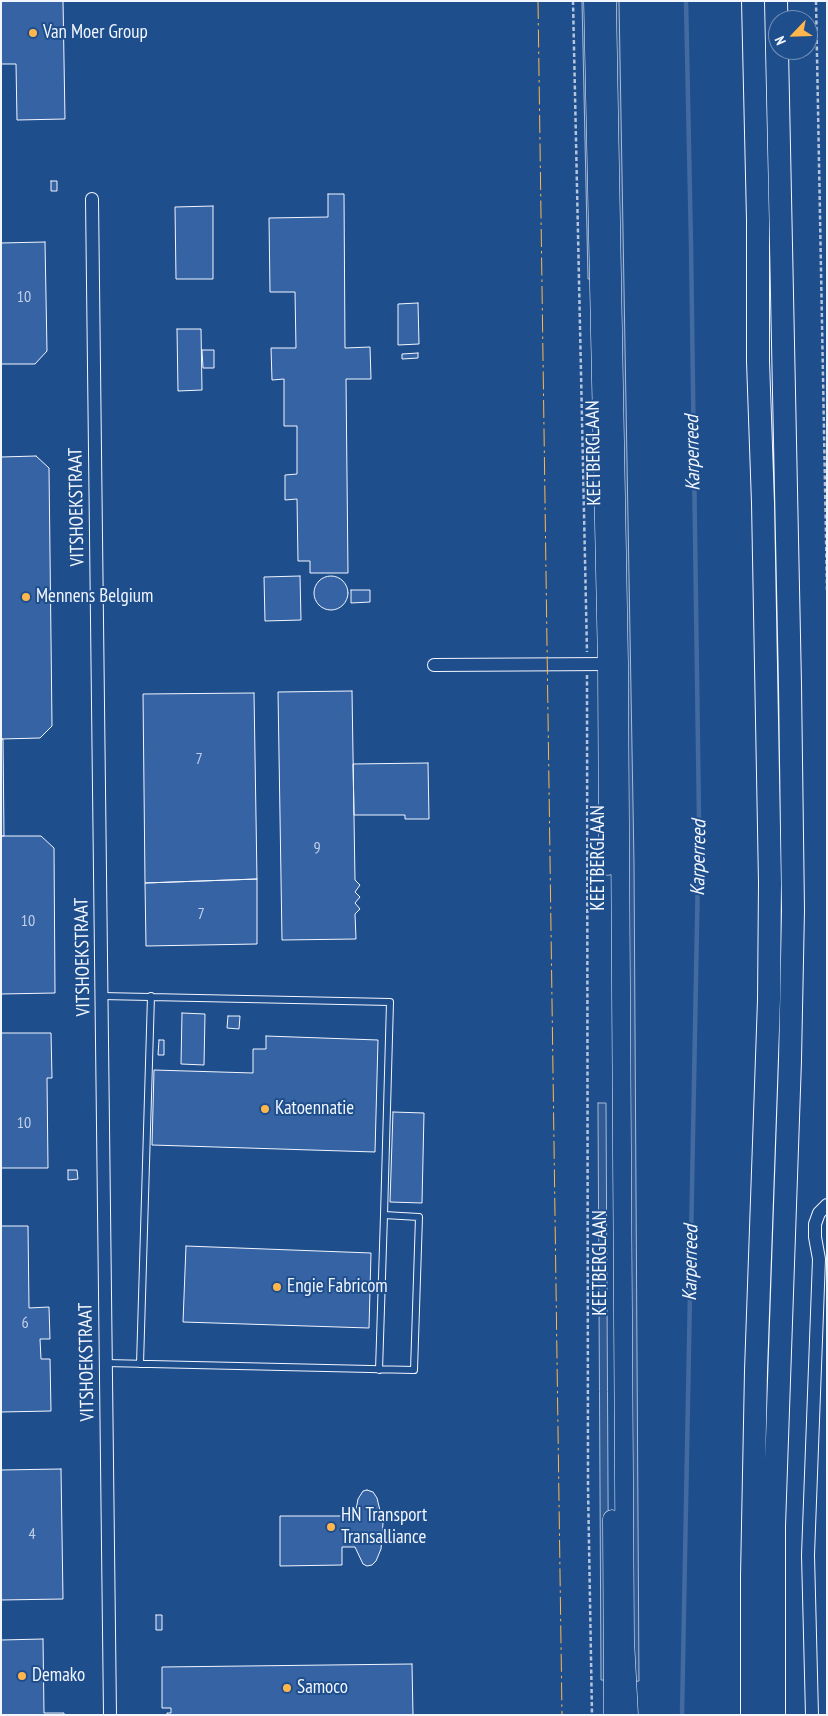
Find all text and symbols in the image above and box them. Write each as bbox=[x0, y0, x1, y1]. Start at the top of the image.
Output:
north arrow bbox=[768, 10, 818, 60]
place label: Van Moer Group bbox=[43, 22, 148, 44]
marker: Van Moer Group bbox=[27, 27, 39, 39]
text: N bbox=[770, 34, 790, 48]
house number: 10 bbox=[17, 287, 31, 307]
street label: KEETBERGLAAN bbox=[582, 400, 606, 506]
water label: Karperreed bbox=[680, 415, 706, 491]
street label: VITSHOEKSTRAAT bbox=[65, 447, 89, 567]
place label: Mennens Belgium bbox=[36, 586, 153, 608]
marker: Mennens Belgium bbox=[20, 591, 32, 603]
house number: 7 bbox=[195, 749, 203, 769]
street label: KEETBERGLAAN bbox=[588, 805, 610, 911]
water label: Karperreed bbox=[686, 820, 712, 896]
house number: 9 bbox=[313, 838, 321, 858]
street label: VITSHOEKSTRAAT bbox=[71, 897, 95, 1017]
house number: 7 bbox=[197, 904, 205, 924]
house number: 10 bbox=[21, 911, 35, 931]
place label: Katoennatie bbox=[275, 1098, 354, 1120]
marker: Katoennatie bbox=[259, 1103, 271, 1115]
house number: 10 bbox=[17, 1113, 31, 1133]
street label: KEETBERGLAAN bbox=[590, 1210, 612, 1316]
water label: Karperreed bbox=[678, 1225, 704, 1301]
place label: Engie Fabricom bbox=[287, 1276, 388, 1298]
marker: Engie Fabricom bbox=[271, 1281, 283, 1293]
street label: VITSHOEKSTRAAT bbox=[75, 1302, 99, 1422]
house number: 6 bbox=[21, 1313, 29, 1333]
place label: HN Transport Transalliance bbox=[341, 1505, 427, 1549]
marker: HN Transport Transalliance bbox=[325, 1521, 337, 1533]
house number: 4 bbox=[28, 1524, 36, 1544]
place label: Demako bbox=[32, 1665, 85, 1687]
marker: Demako bbox=[16, 1670, 28, 1682]
place label: Samoco bbox=[297, 1677, 348, 1699]
marker: Samoco bbox=[281, 1682, 293, 1694]

